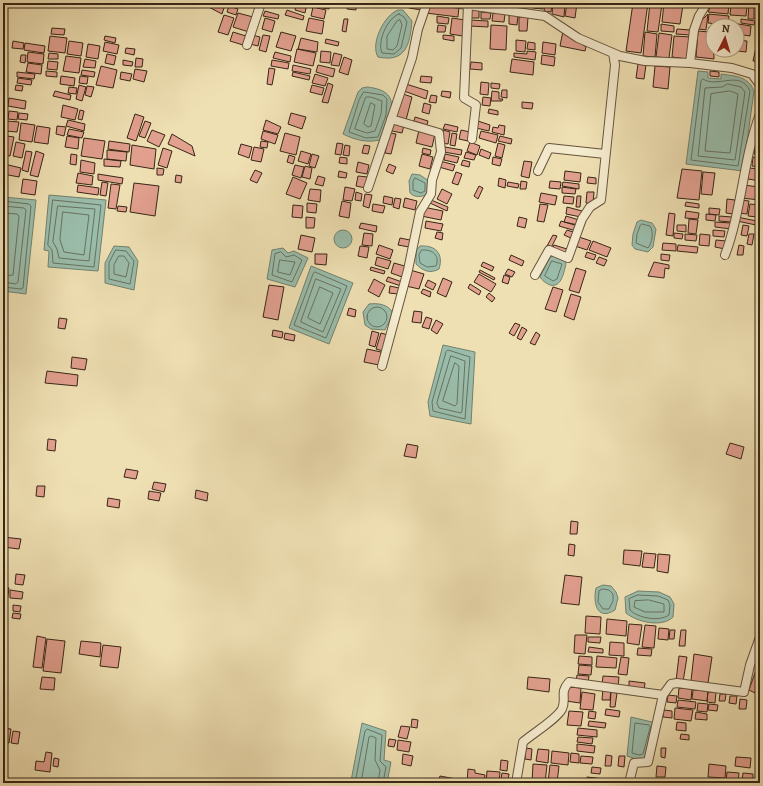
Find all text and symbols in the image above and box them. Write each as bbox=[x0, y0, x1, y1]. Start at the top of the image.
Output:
north arrow bbox=[705, 18, 745, 58]
text: N bbox=[721, 21, 730, 36]

